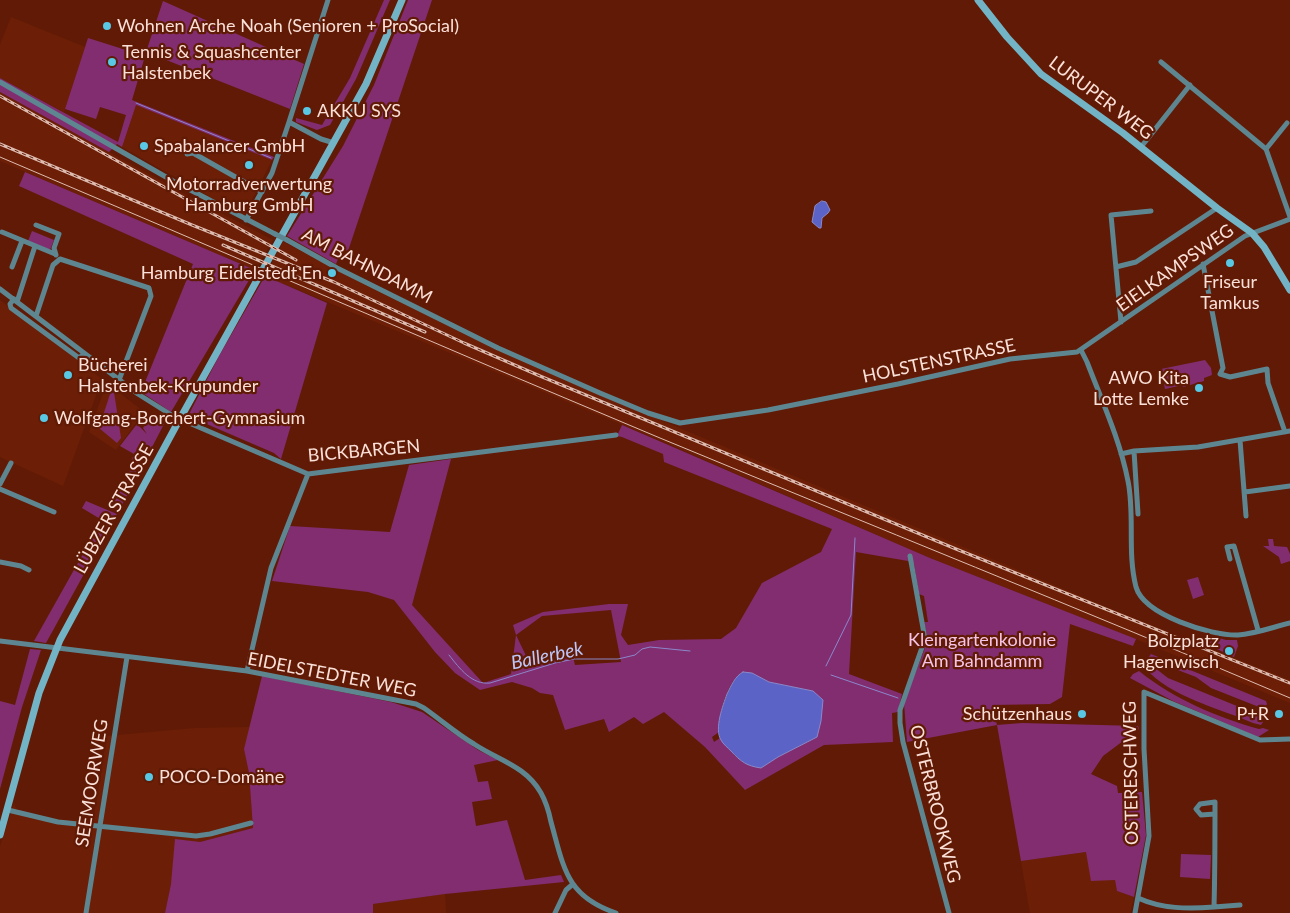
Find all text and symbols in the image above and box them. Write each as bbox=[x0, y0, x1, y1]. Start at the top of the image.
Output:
place label: Wohnen Arche Noah (Senioren + ProSocial) bbox=[117, 15, 459, 37]
marker: Wohnen Arche Noah (Senioren + ProSocial) bbox=[101, 20, 113, 32]
place label: Tennis & Squashcenter Halstenbek bbox=[122, 41, 301, 84]
street label: LURUPER WEG bbox=[1044, 52, 1158, 144]
marker: Tennis & Squashcenter Halstenbek bbox=[106, 56, 118, 68]
place label: AKKU SYS bbox=[317, 100, 401, 122]
marker: AKKU SYS bbox=[301, 105, 313, 117]
place label: Spabalancer GmbH bbox=[154, 135, 305, 157]
marker: Spabalancer GmbH bbox=[138, 140, 150, 152]
marker: Motorradverwertung Hamburg GmbH bbox=[243, 159, 255, 171]
place label: Motorradverwertung Hamburg GmbH bbox=[166, 173, 332, 215]
street label: EIELKAMPSWEG bbox=[1112, 219, 1238, 317]
street label: AM BAHNDAMM bbox=[298, 224, 436, 308]
marker: Friseur Tamkus bbox=[1224, 257, 1236, 269]
place label: Hamburg Eidelstedt En bbox=[141, 262, 322, 284]
marker: Hamburg Eidelstedt En bbox=[326, 267, 338, 279]
place label: Friseur Tamkus bbox=[1200, 271, 1260, 314]
street label: HOLSTENSTRASSE bbox=[861, 334, 1017, 388]
place label: Bücherei Halstenbek-Krupunder bbox=[78, 354, 258, 396]
place label: AWO Kita Lotte Lemke bbox=[1093, 367, 1189, 409]
marker: Bücherei Halstenbek-Krupunder bbox=[62, 369, 74, 381]
marker: AWO Kita Lotte Lemke bbox=[1193, 382, 1205, 394]
place label: Wolfgang-Borchert-Gymnasium bbox=[54, 407, 305, 429]
marker: Wolfgang-Borchert-Gymnasium bbox=[38, 412, 50, 424]
street label: BICKBARGEN bbox=[307, 435, 421, 467]
street label: LÜBZER STRASSE bbox=[70, 441, 158, 577]
park label: Kleingartenkolonie Am Bahndamm bbox=[908, 629, 1056, 672]
place label: Bolzplatz Hagenwisch bbox=[1123, 630, 1219, 672]
water label: Ballerbek bbox=[509, 637, 585, 675]
marker: Bolzplatz Hagenwisch bbox=[1223, 645, 1235, 657]
street label: EIDELSTEDTER WEG bbox=[246, 648, 418, 702]
street label: OSTERESCHWEG bbox=[1119, 701, 1143, 845]
place label: Schützenhaus bbox=[963, 703, 1072, 725]
place label: P+R bbox=[1236, 703, 1269, 725]
marker: Schützenhaus bbox=[1076, 708, 1088, 720]
marker: P+R bbox=[1273, 708, 1285, 720]
street label: SEEMOORWEG bbox=[71, 718, 113, 848]
street label: OSTERBROOKWEG bbox=[905, 723, 965, 885]
place label: POCO-Domäne bbox=[159, 766, 284, 788]
marker: POCO-Domäne bbox=[143, 771, 155, 783]

